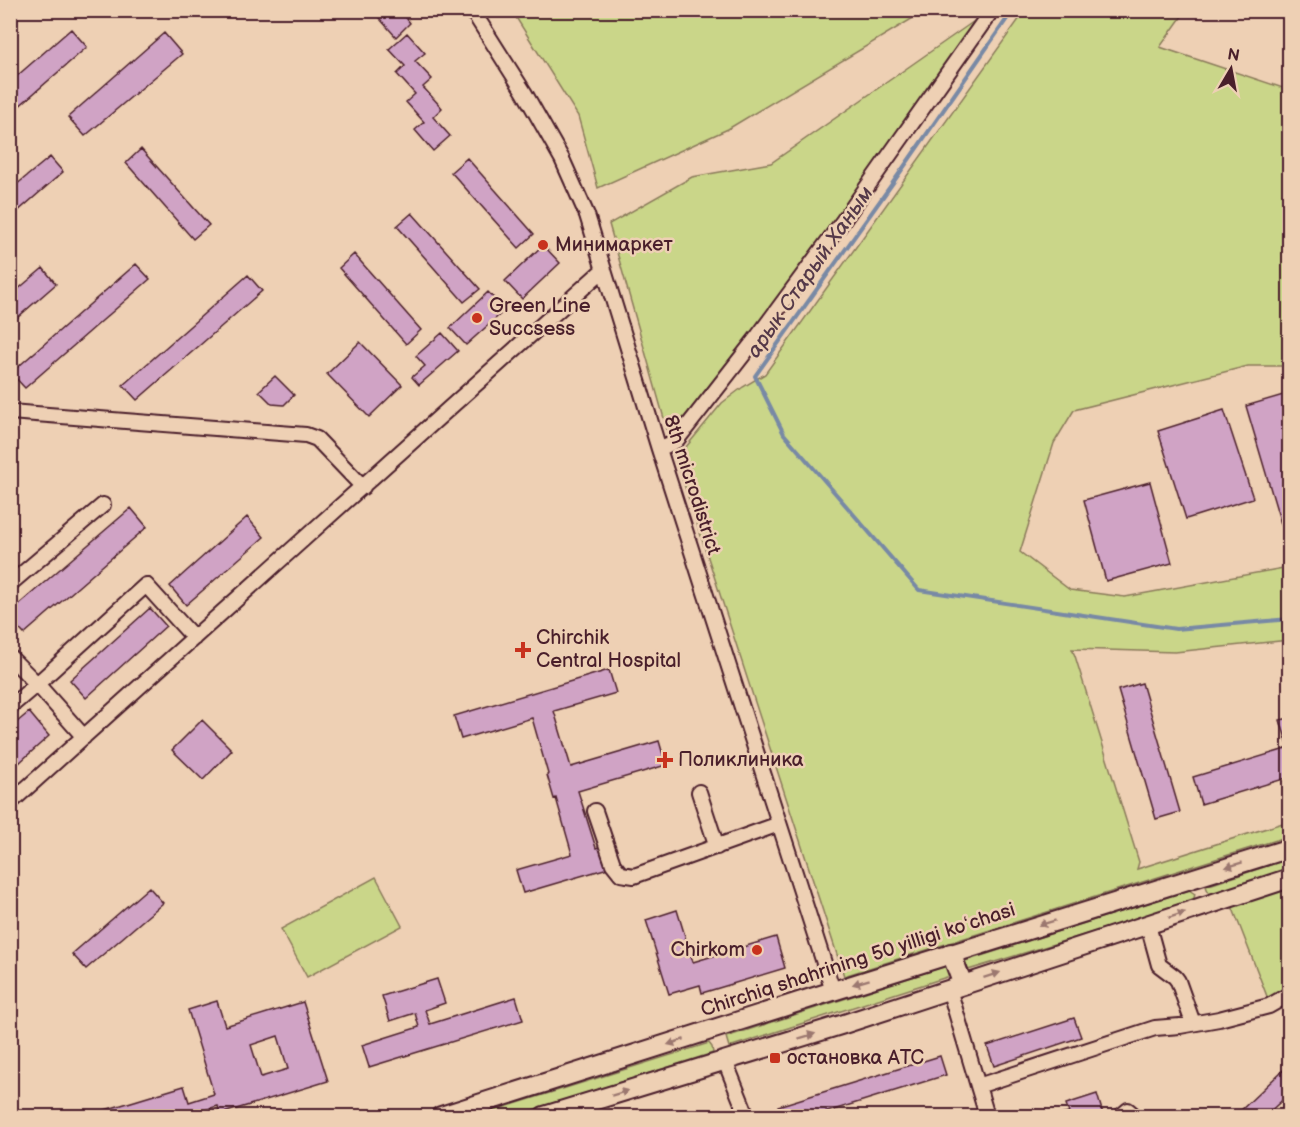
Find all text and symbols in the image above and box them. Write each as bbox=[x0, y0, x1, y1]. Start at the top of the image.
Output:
north arrow bbox=[1201, 39, 1261, 99]
text: N bbox=[1226, 45, 1241, 66]
water label: арык Старый Ханым bbox=[742, 182, 879, 362]
place label: Минимаркет bbox=[555, 233, 673, 257]
marker: Минимаркет bbox=[536, 238, 550, 252]
place label: Green Line Succsess bbox=[489, 294, 591, 341]
marker: Green Line Succsess bbox=[470, 311, 484, 325]
street label: 8th microdistrict bbox=[658, 412, 726, 558]
place label: Chirchik Central Hospital bbox=[536, 626, 681, 673]
marker: Chirchik Central Hospital bbox=[514, 641, 532, 659]
place label: Поликлиника bbox=[678, 748, 804, 772]
marker: Поликлиника bbox=[656, 751, 674, 769]
one-way arrow bbox=[1225, 861, 1243, 871]
street label: Chirchiq shahrining 50 yilligi koʻchasi bbox=[698, 898, 1018, 1022]
one-way arrow bbox=[1168, 909, 1186, 919]
one-way arrow bbox=[1038, 919, 1056, 929]
place label: Chirkom bbox=[670, 938, 745, 962]
marker: Chirkom bbox=[750, 943, 764, 957]
one-way arrow bbox=[983, 970, 1001, 980]
one-way arrow bbox=[852, 977, 870, 987]
one-way arrow bbox=[798, 1031, 816, 1040]
one-way arrow bbox=[667, 1038, 685, 1047]
place label: остановка АТС bbox=[787, 1046, 924, 1070]
marker: остановка АТС bbox=[768, 1051, 782, 1065]
one-way arrow bbox=[611, 1088, 629, 1097]

